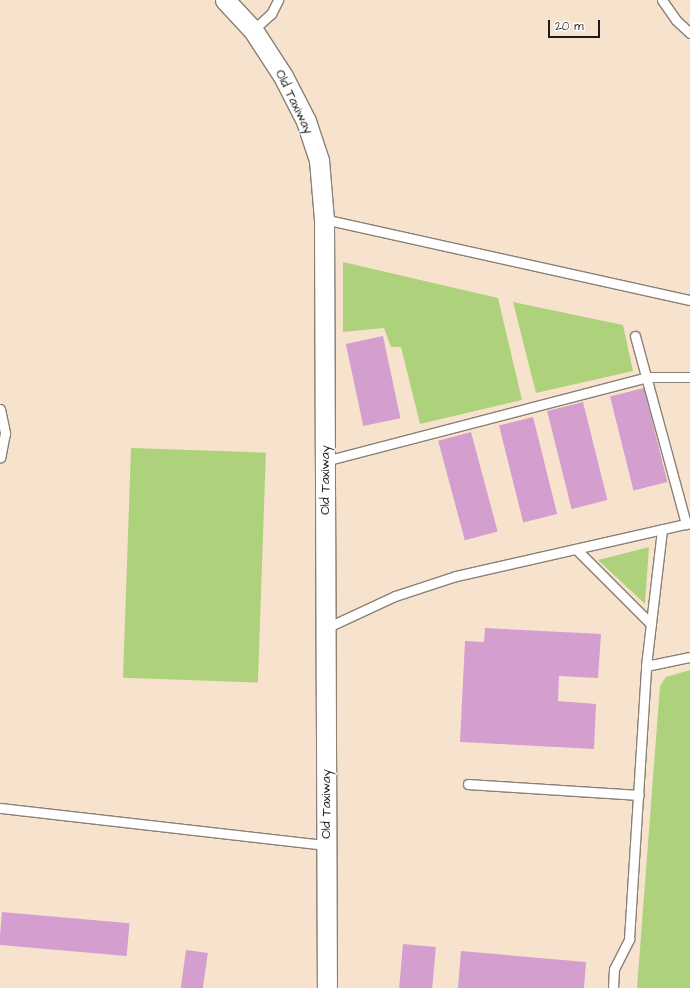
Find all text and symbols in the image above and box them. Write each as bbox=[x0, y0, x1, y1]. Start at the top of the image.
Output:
scale bar bbox=[550, 12, 602, 38]
text: 20 m bbox=[555, 18, 584, 35]
street label: Old Taxiway bbox=[272, 67, 316, 137]
street label: Old Taxiway bbox=[317, 445, 333, 515]
street label: Old Taxiway bbox=[318, 769, 334, 839]

